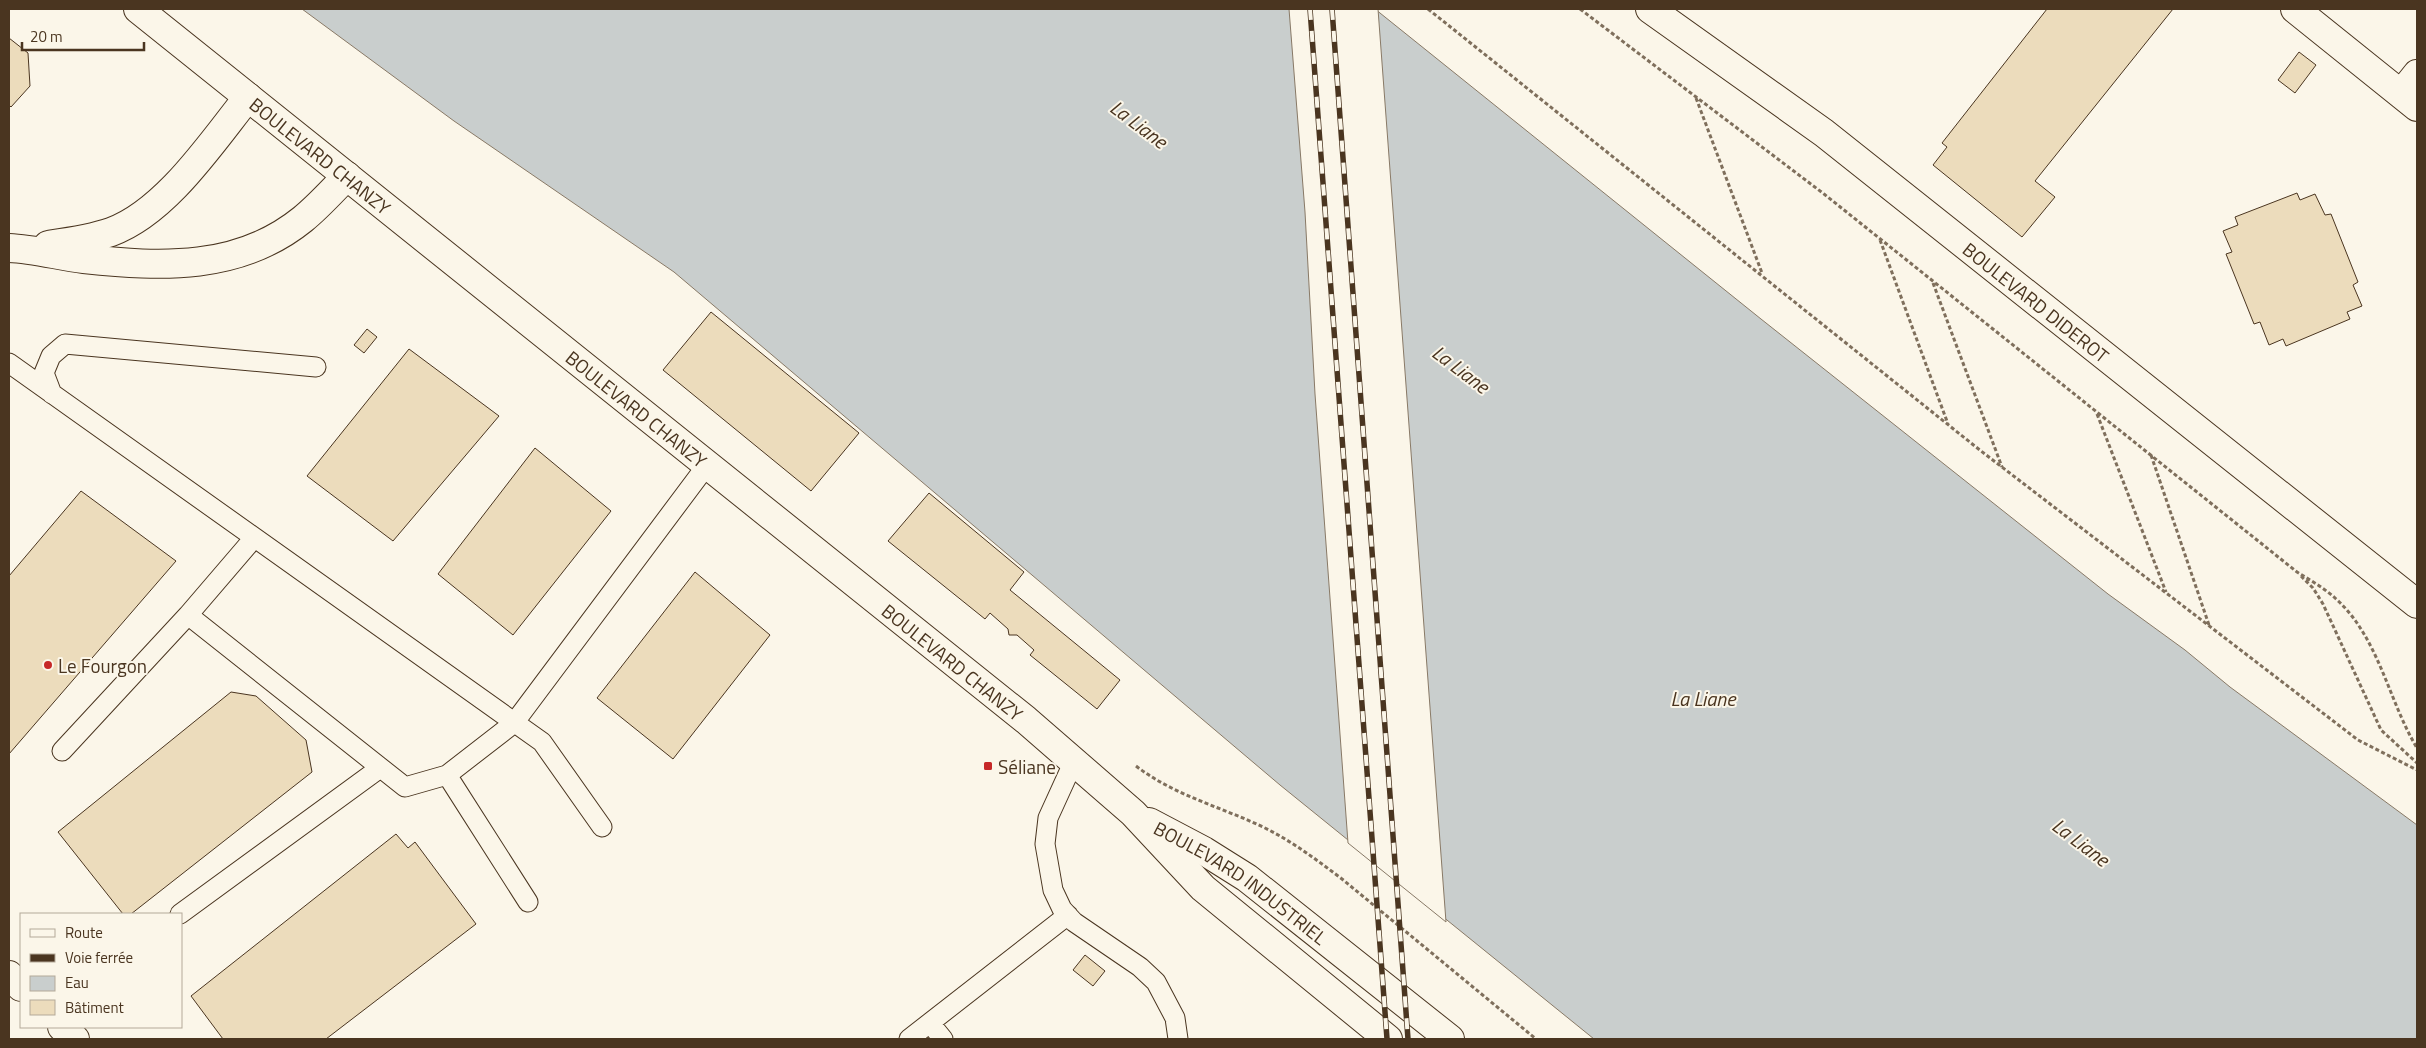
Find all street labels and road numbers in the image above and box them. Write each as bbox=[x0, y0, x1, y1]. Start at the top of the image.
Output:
street label: BOULEVARD CHANZY bbox=[244, 90, 398, 221]
street label: BOULEVARD DIDEROT bbox=[1957, 234, 2116, 369]
street label: BOULEVARD CHANZY bbox=[560, 343, 714, 475]
street label: BOULEVARD CHANZY bbox=[876, 596, 1031, 728]
street label: BOULEVARD INDUSTRIEL bbox=[1149, 813, 1334, 951]

